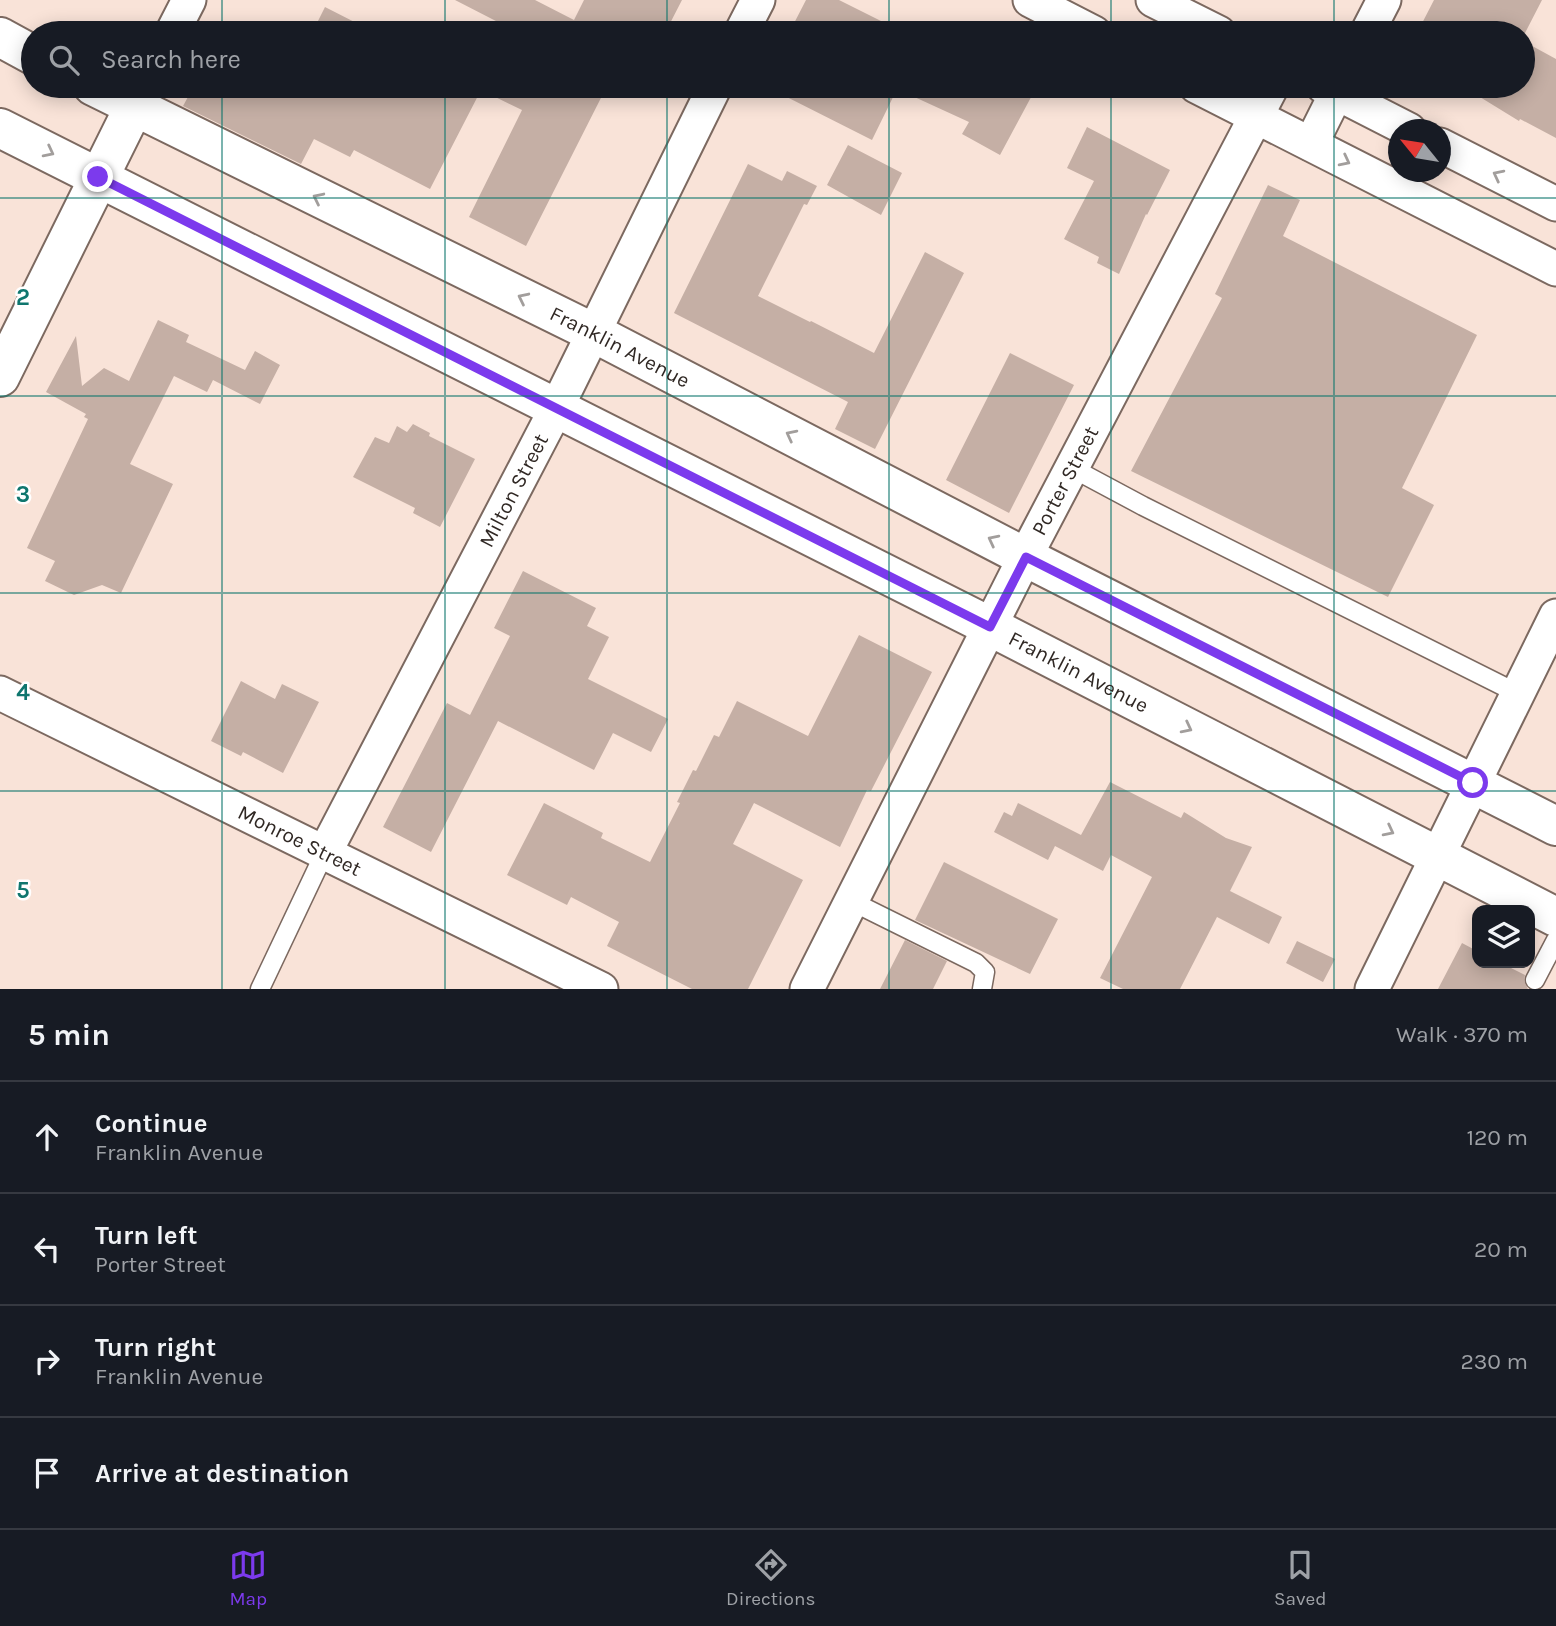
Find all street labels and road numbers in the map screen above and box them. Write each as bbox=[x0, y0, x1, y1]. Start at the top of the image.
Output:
street label: Franklin Avenue bbox=[546, 301, 694, 393]
street label: Porter Street bbox=[1027, 422, 1103, 539]
street label: Milton Street bbox=[474, 430, 553, 551]
street label: Franklin Avenue bbox=[1005, 626, 1152, 718]
street label: Monroe Street bbox=[234, 800, 365, 881]

